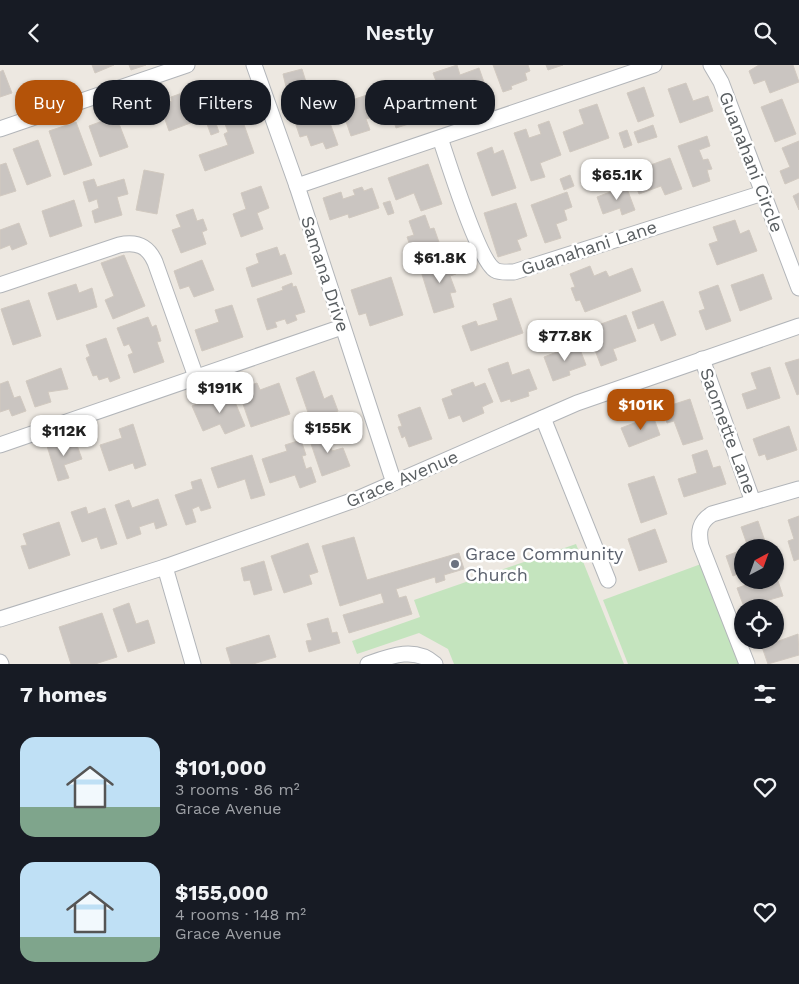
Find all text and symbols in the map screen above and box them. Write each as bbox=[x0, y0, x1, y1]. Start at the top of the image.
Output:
icon: back bbox=[20, 19, 48, 47]
icon: search bbox=[751, 19, 779, 47]
text: Nestly bbox=[365, 20, 434, 45]
chip: Buy bbox=[15, 80, 83, 125]
chip: Rent bbox=[93, 80, 170, 125]
chip: Filters bbox=[180, 80, 271, 125]
chip: New bbox=[281, 80, 355, 125]
chip: Apartment bbox=[365, 80, 495, 125]
street label: Guanahani Circle bbox=[715, 88, 788, 235]
pin: $65.1K bbox=[576, 159, 658, 201]
text: $65.1K bbox=[592, 165, 642, 184]
street label: Samana Drive bbox=[297, 213, 354, 334]
street label: Guanahani Lane bbox=[518, 216, 659, 279]
pin: $61.8K bbox=[399, 241, 481, 284]
text: $61.8K bbox=[414, 248, 466, 267]
pin: $77.8K bbox=[524, 319, 606, 362]
text: $77.8K bbox=[538, 326, 592, 345]
street label: Saomette Lane bbox=[696, 365, 761, 497]
pin: $191K bbox=[185, 371, 255, 414]
text: $191K bbox=[198, 378, 243, 397]
pin: $101K bbox=[606, 389, 676, 431]
text: $101K bbox=[618, 395, 664, 414]
pin: $155K bbox=[293, 411, 363, 454]
pin: $112K bbox=[29, 415, 99, 457]
text: $155K bbox=[305, 418, 351, 437]
text: $112K bbox=[42, 421, 86, 440]
street label: Grace Avenue bbox=[343, 445, 461, 512]
north arrow bbox=[734, 539, 784, 589]
map controls bbox=[734, 539, 784, 649]
place label: Grace Community Church bbox=[465, 543, 624, 585]
marker: Grace Community Church bbox=[449, 558, 461, 570]
button: locate bbox=[734, 599, 784, 649]
icon: filters bbox=[751, 680, 779, 708]
text: 7 homes bbox=[20, 682, 107, 707]
text: $101,000 bbox=[175, 755, 267, 780]
icon: home bbox=[60, 757, 120, 817]
icon: heart bbox=[751, 773, 779, 801]
text: 3 rooms · 86 m² bbox=[175, 780, 300, 799]
text: Grace Avenue bbox=[175, 799, 282, 818]
text: $155,000 bbox=[175, 880, 268, 905]
icon: home bbox=[60, 882, 120, 942]
icon: heart bbox=[751, 898, 779, 926]
text: 4 rooms · 148 m² bbox=[175, 905, 306, 924]
text: Grace Avenue bbox=[175, 924, 282, 943]

